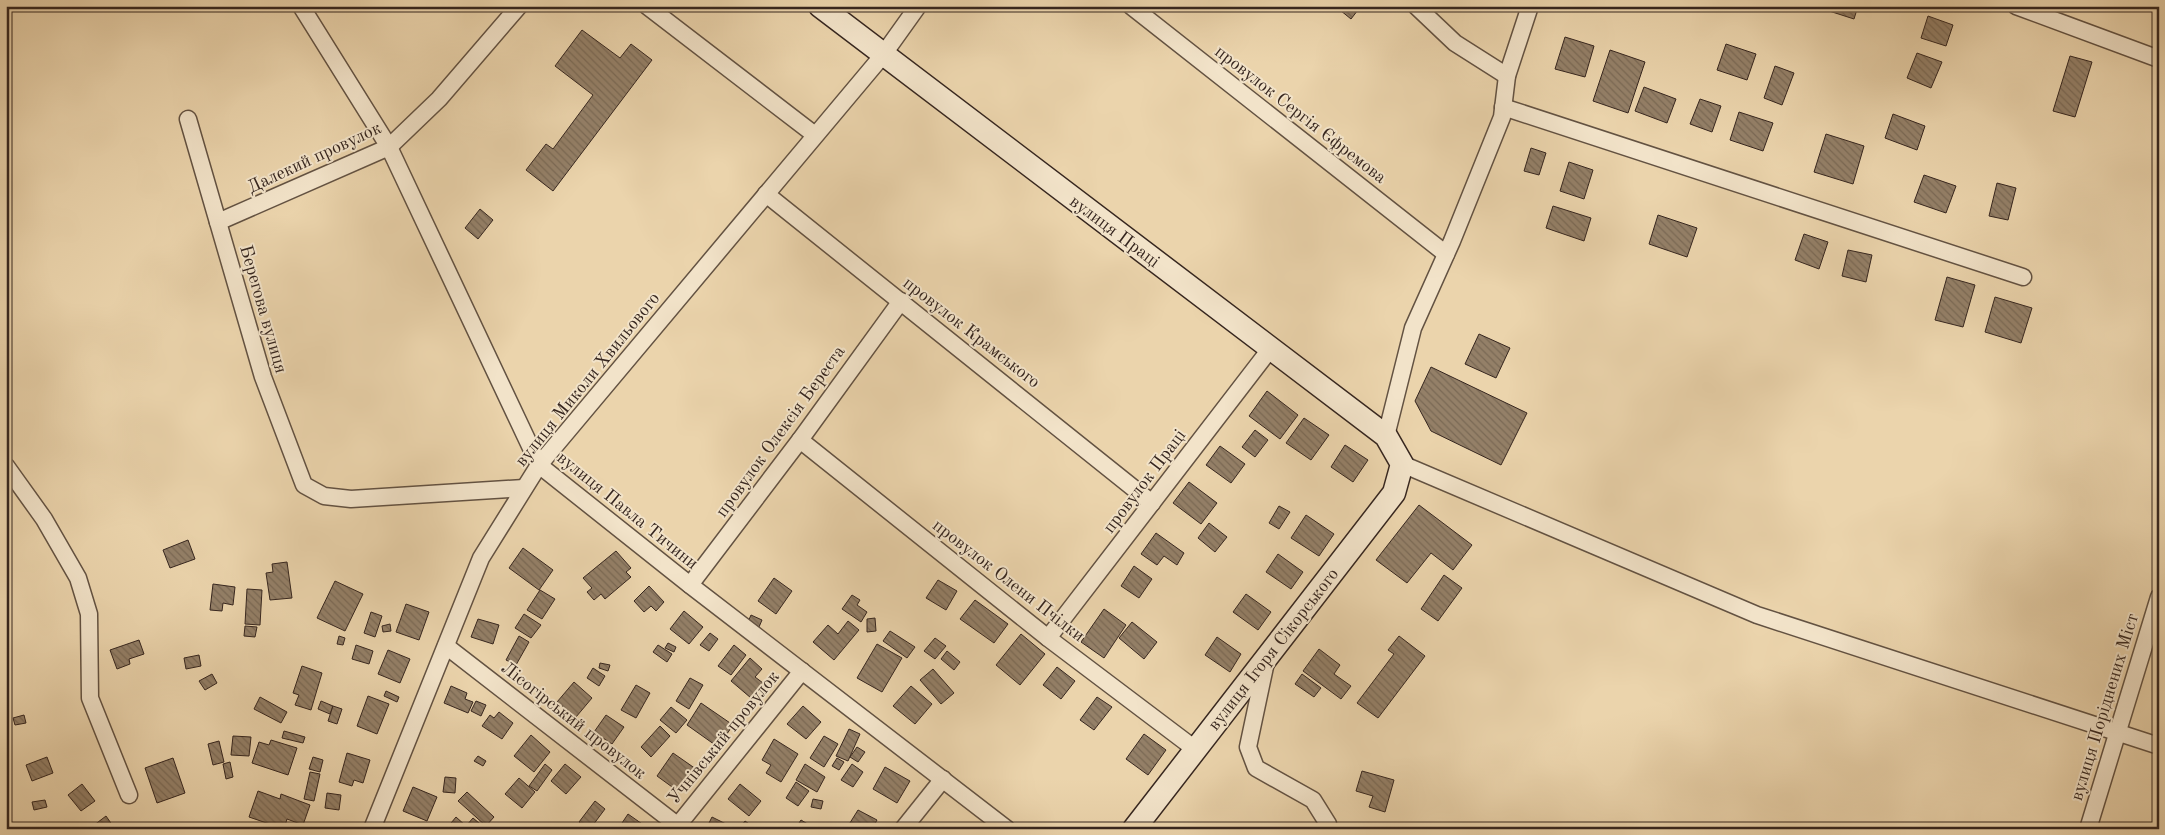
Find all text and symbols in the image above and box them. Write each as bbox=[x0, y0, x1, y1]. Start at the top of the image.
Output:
street label: провулок Сергія Єфремова bbox=[1211, 42, 1390, 188]
street label: Далекий провулок bbox=[245, 119, 384, 197]
street label: вулиця Праці bbox=[1066, 192, 1163, 271]
street label: Берегова вулиця bbox=[236, 243, 290, 375]
street label: провулок Крамського bbox=[900, 274, 1043, 392]
street label: вулиця Миколи Хвильового bbox=[512, 289, 664, 470]
street label: провулок Олексія Береста bbox=[713, 343, 849, 520]
street label: провулок Праці bbox=[1100, 426, 1190, 537]
street label: вулиця Павла Тичини bbox=[553, 449, 701, 573]
street label: провулок Олени Пчілки bbox=[929, 516, 1088, 645]
street label: вулиця Ігоря Сікорського bbox=[1205, 565, 1343, 734]
street label: вулиця Поріднених Міст bbox=[2068, 612, 2142, 803]
street label: Лісогірський провулок bbox=[497, 659, 649, 783]
street label: Учнівський провулок bbox=[665, 668, 783, 808]

